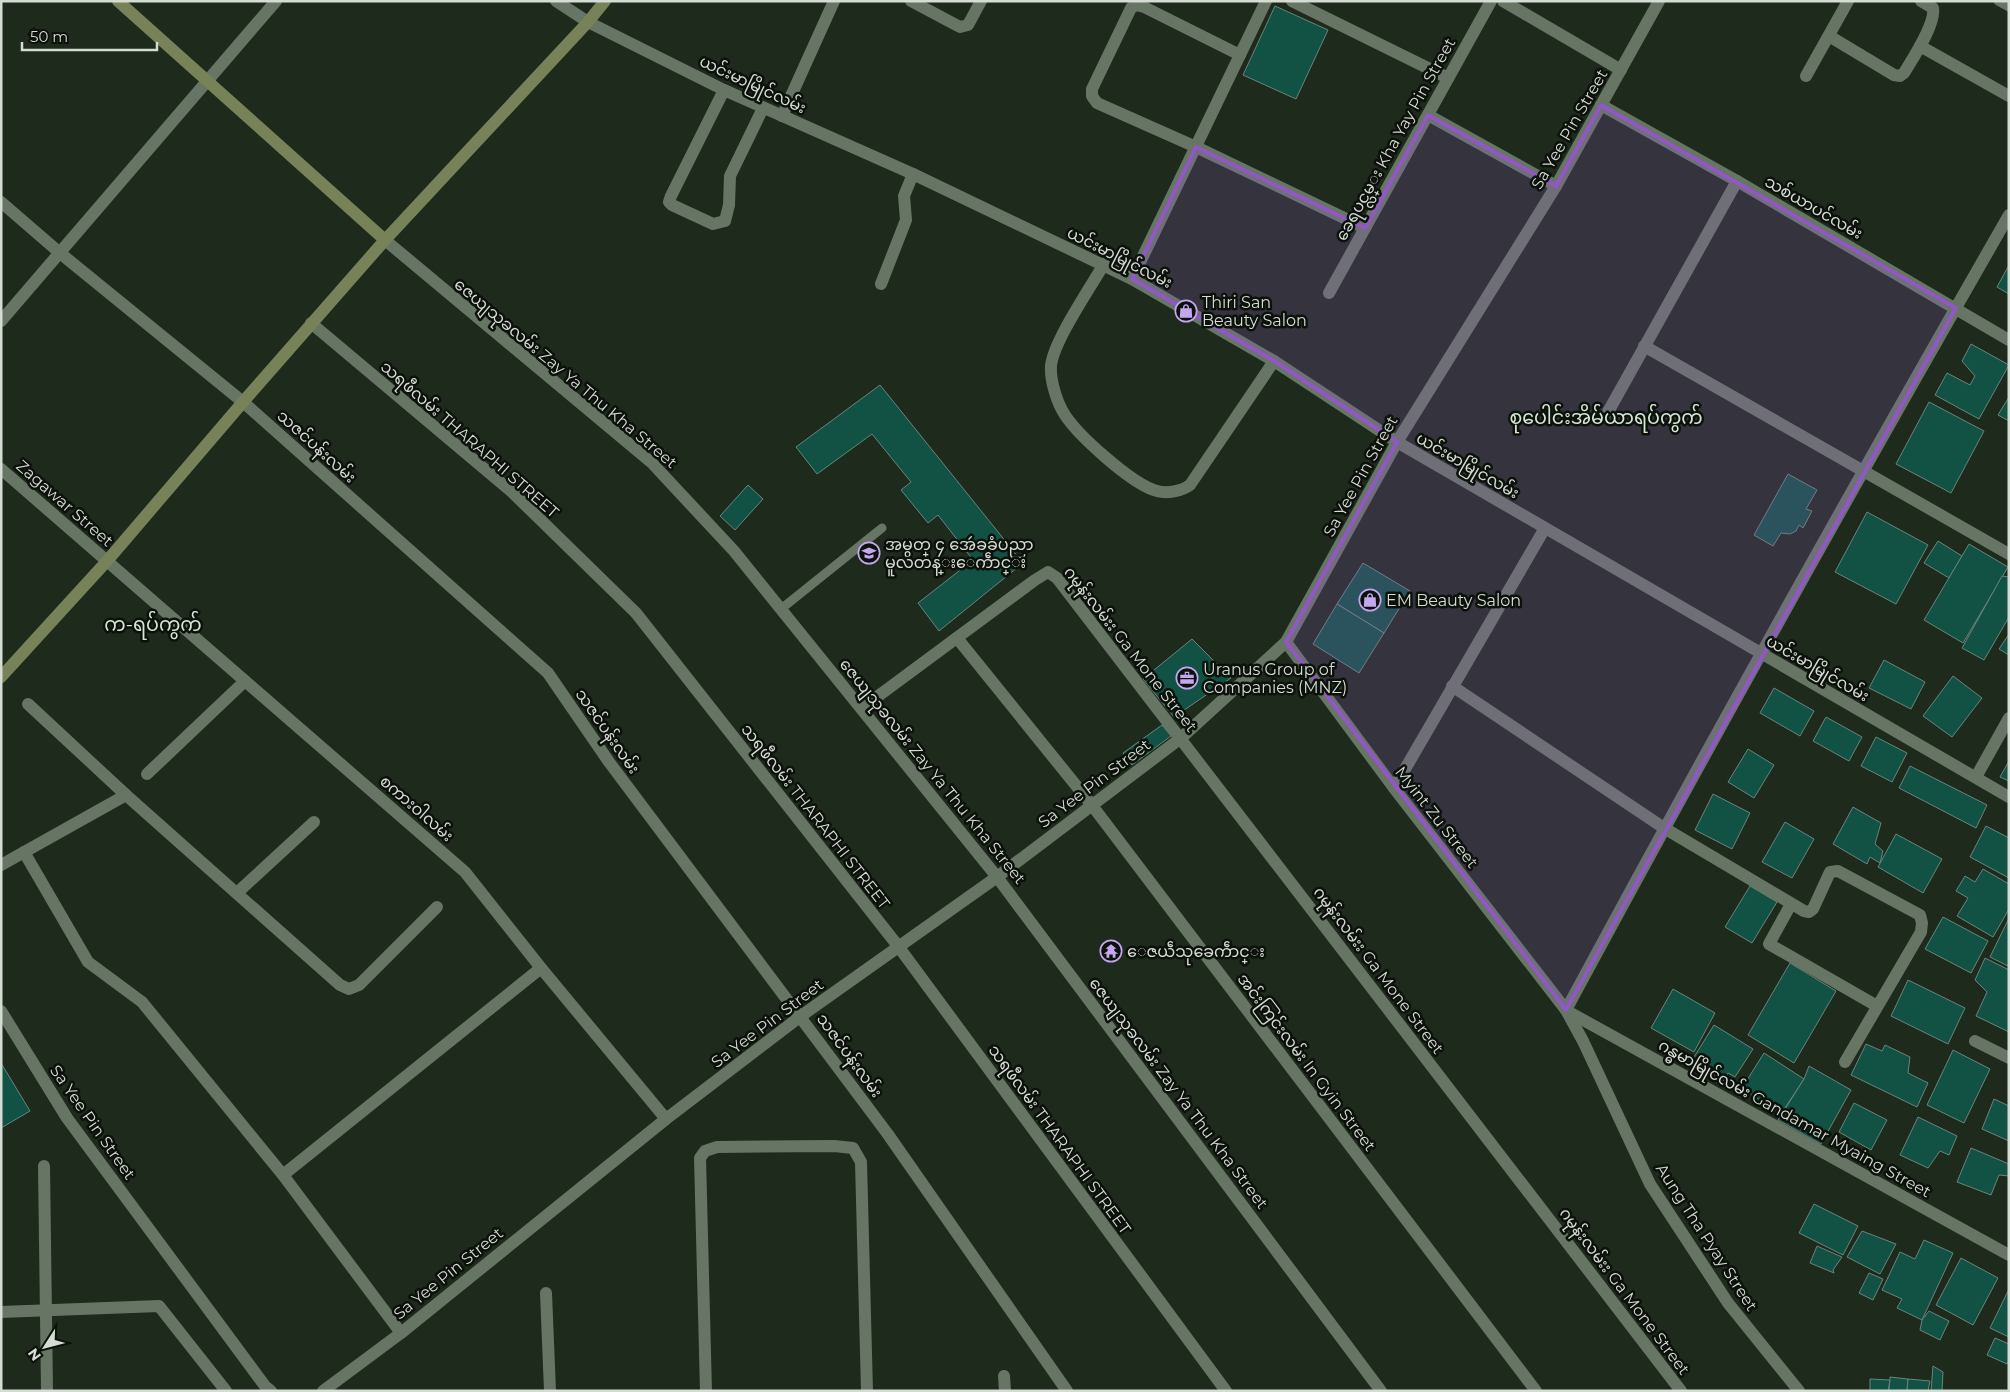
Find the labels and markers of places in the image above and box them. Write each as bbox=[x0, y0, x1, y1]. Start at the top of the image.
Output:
place label: Thiri San Beauty Salon bbox=[1202, 293, 1307, 330]
shop icon: Thiri San Beauty Salon bbox=[1174, 299, 1198, 323]
place label: အမွတ္ ၄ အေဴခခံပညာ မူလတန္းေကဵာင္း bbox=[885, 535, 1034, 577]
school or university icon: အမွတ္ ၄ အေဴခခံပညာ မူလတန္းေကဵာင္း bbox=[857, 541, 881, 565]
shop icon: EM Beauty Salon bbox=[1358, 588, 1382, 612]
place label: EM Beauty Salon bbox=[1386, 591, 1521, 610]
place label: Uranus Group of Companies (MNZ) bbox=[1203, 660, 1347, 697]
office icon: Uranus Group of Companies (MNZ) bbox=[1175, 666, 1199, 690]
temple icon: ေဇယဵသုခေကဵာင္း bbox=[1099, 939, 1123, 963]
place label: ေဇယဵသုခေကဵာင္း bbox=[1127, 941, 1265, 966]

